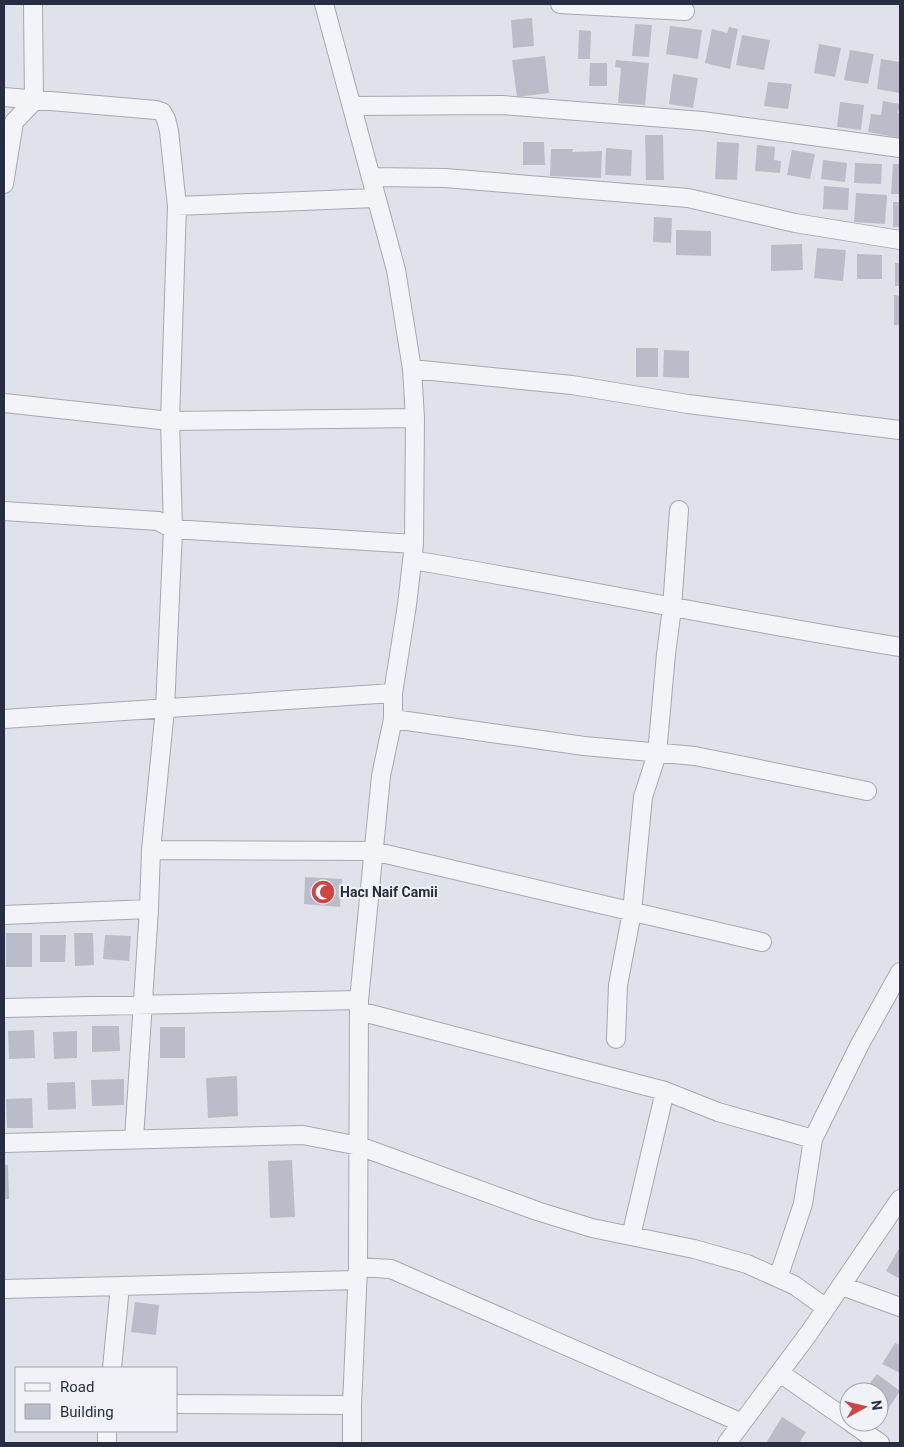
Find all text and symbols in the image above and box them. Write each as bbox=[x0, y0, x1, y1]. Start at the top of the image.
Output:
mosque icon: Hacı Naif Camii bbox=[310, 879, 336, 905]
place label: Hacı Naif Camii bbox=[340, 884, 438, 900]
legend bbox=[15, 1367, 178, 1432]
text: Road bbox=[60, 1378, 94, 1396]
north arrow bbox=[839, 1382, 889, 1432]
text: N bbox=[868, 1399, 885, 1411]
text: Building bbox=[60, 1403, 114, 1421]

